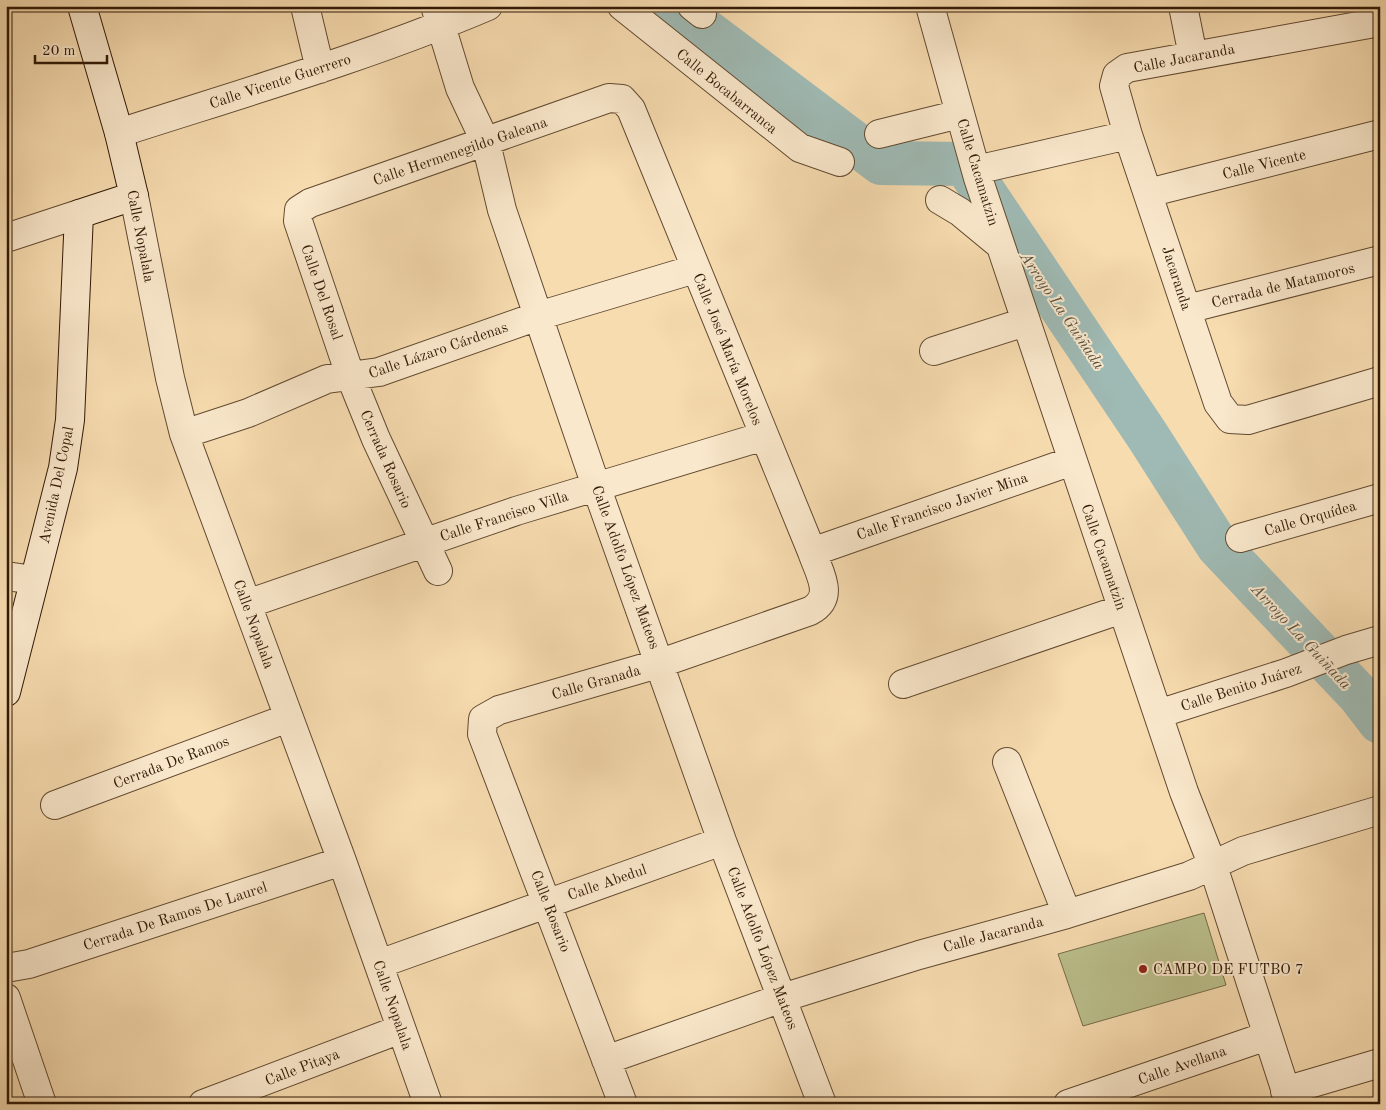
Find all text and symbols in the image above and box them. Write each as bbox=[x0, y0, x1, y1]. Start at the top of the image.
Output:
scale bar bbox=[35, 32, 108, 64]
street label: Calle Jacaranda bbox=[1132, 42, 1237, 77]
text: 20 m bbox=[42, 44, 76, 59]
street label: Calle Bocabarranca bbox=[673, 47, 780, 138]
street label: Calle Vicente Guerrero bbox=[208, 52, 353, 112]
street label: Calle Hermenegildo Galeana bbox=[371, 115, 550, 189]
street label: Calle Cacamatzin bbox=[953, 117, 1000, 228]
street label: Calle Vicente bbox=[1221, 148, 1308, 183]
street label: Calle Nopalala bbox=[123, 189, 156, 284]
street label: Calle Del Rosal bbox=[297, 243, 344, 342]
street label: Jacaranda bbox=[1158, 245, 1193, 313]
water label: Arroyo La Guiñada bbox=[1016, 249, 1107, 373]
street label: Cerrada de Matamoros bbox=[1210, 261, 1357, 312]
street label: Calle José María Morelos bbox=[689, 271, 764, 428]
street label: Calle Lázaro Cárdenas bbox=[367, 321, 510, 382]
street label: Cerrada Rosario bbox=[356, 408, 413, 511]
street label: Avenida Del Copal bbox=[38, 425, 77, 545]
street label: Calle Francisco Javier Mina bbox=[855, 471, 1031, 544]
street label: Calle Adolfo López Mateos bbox=[588, 484, 661, 651]
street label: Calle Francisco Villa bbox=[438, 489, 571, 545]
street label: Calle Orquídea bbox=[1263, 499, 1359, 540]
street label: Calle Cacamatzin bbox=[1077, 502, 1128, 613]
street label: Calle Nopalala bbox=[230, 578, 276, 672]
water label: Arroyo La Guiñada bbox=[1247, 581, 1354, 694]
street label: Calle Benito Juárez bbox=[1179, 662, 1304, 715]
street label: Calle Granada bbox=[550, 663, 643, 703]
street label: Cerrada De Ramos bbox=[111, 734, 232, 792]
street label: Calle Abedul bbox=[566, 863, 649, 904]
street label: Calle Adolfo López Mateos bbox=[724, 865, 800, 1032]
street label: Calle Rosario bbox=[527, 869, 572, 955]
street label: Cerrada De Ramos De Laurel bbox=[82, 881, 269, 954]
street label: Calle Jacaranda bbox=[942, 915, 1046, 956]
street label: Calle Nopalala bbox=[369, 959, 414, 1053]
marker: CAMPO DE FUTBO 7 bbox=[1137, 963, 1149, 975]
place label: CAMPO DE FUTBO 7 bbox=[1153, 963, 1304, 978]
street label: Calle Avellana bbox=[1136, 1044, 1229, 1089]
street label: Calle Pitaya bbox=[263, 1047, 342, 1089]

